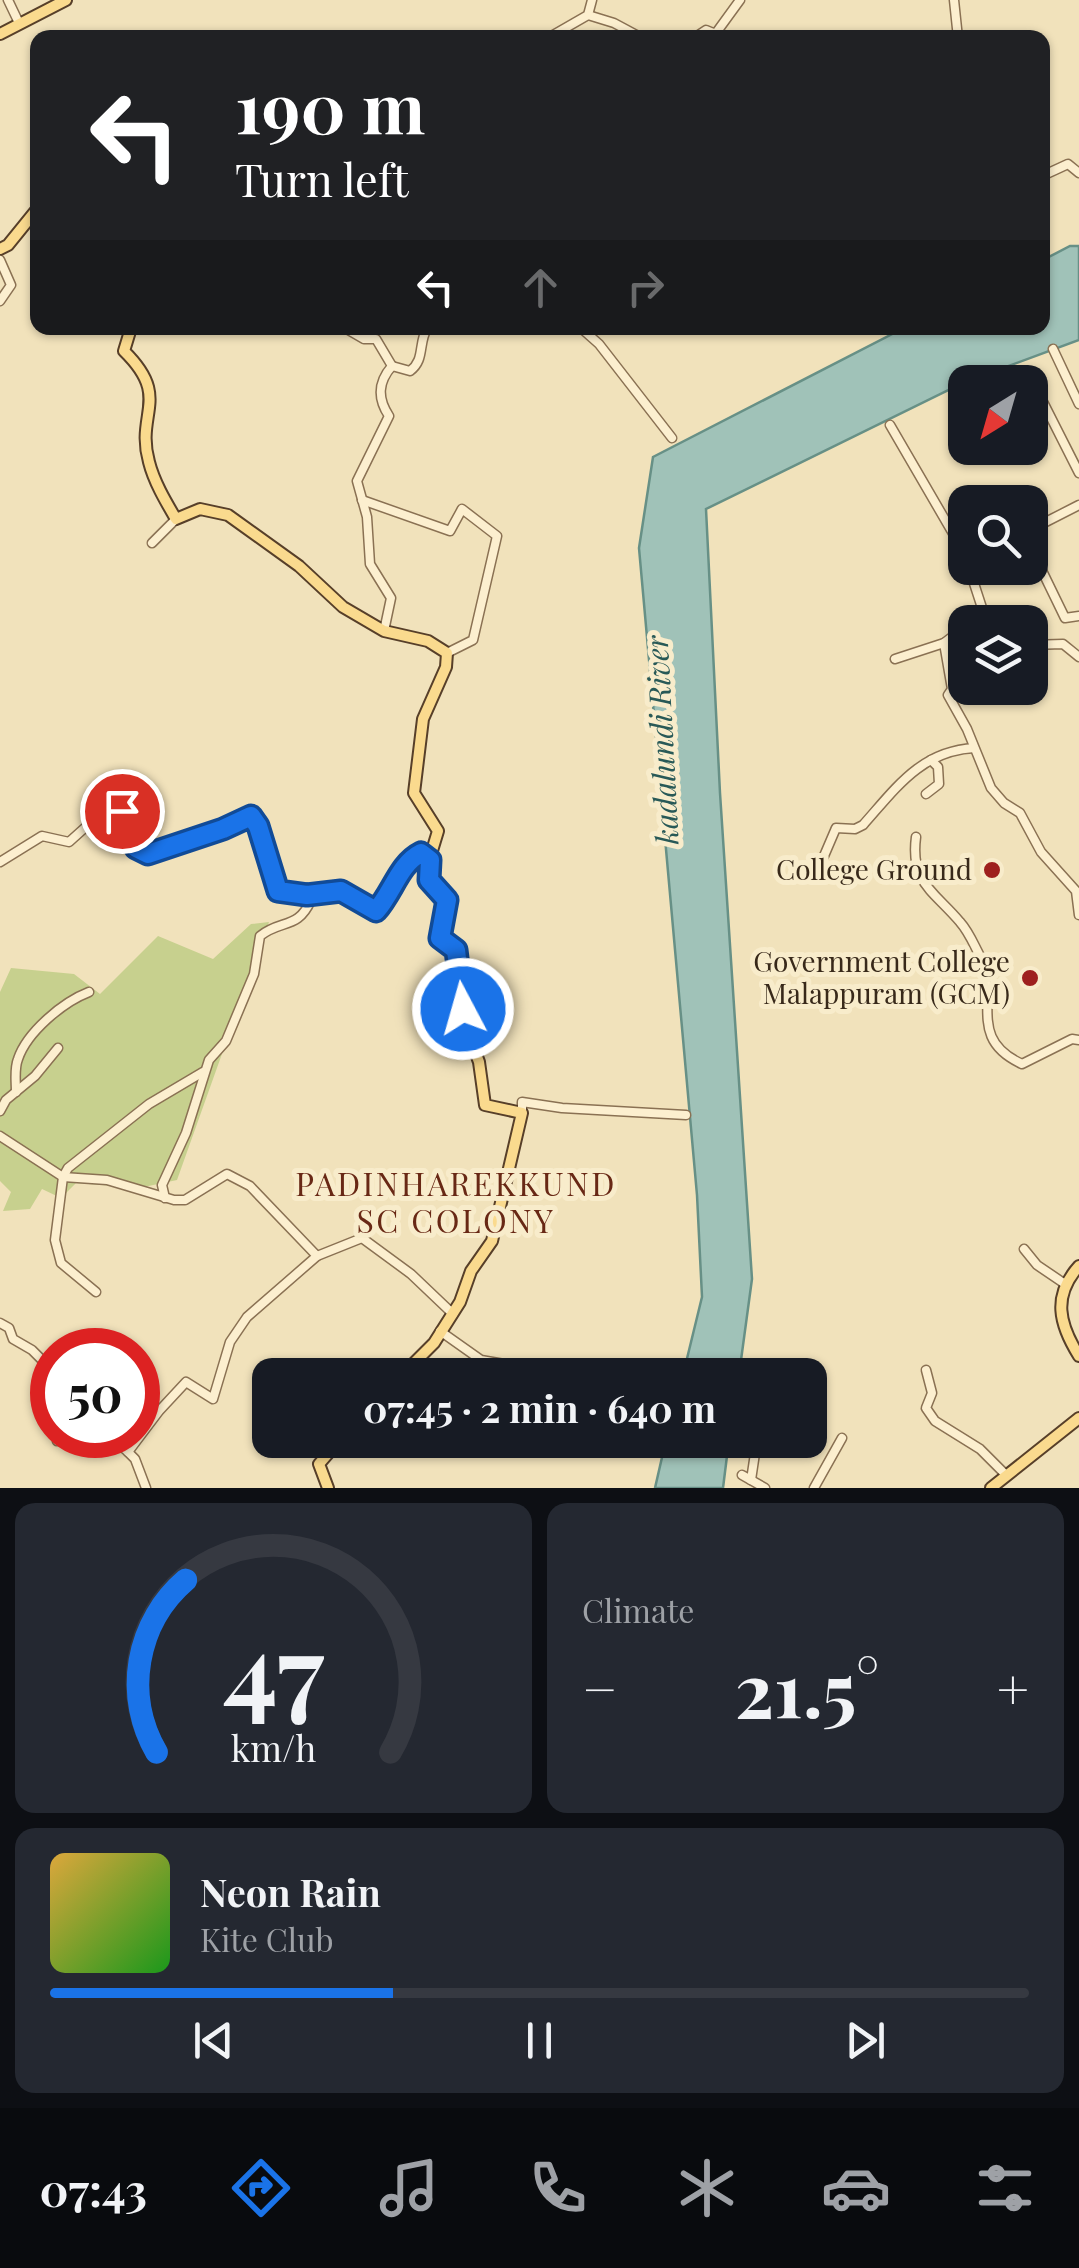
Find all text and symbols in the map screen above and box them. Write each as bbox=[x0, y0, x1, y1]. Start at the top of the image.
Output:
text: 190 m bbox=[235, 58, 425, 152]
icon: left bbox=[70, 70, 200, 200]
text: Turn left bbox=[235, 148, 409, 208]
icon: left bbox=[408, 260, 463, 315]
icon: ahead bbox=[513, 260, 568, 315]
icon: right bbox=[618, 260, 673, 315]
north arrow bbox=[948, 365, 1048, 465]
map controls bbox=[948, 365, 1048, 705]
button: search bbox=[948, 485, 1048, 585]
button: layers bbox=[948, 605, 1048, 705]
water label: kadalundi River bbox=[635, 633, 687, 847]
pin bbox=[80, 769, 165, 854]
icon: arrive bbox=[95, 784, 150, 839]
place label: College Ground bbox=[776, 850, 972, 887]
marker: College Ground bbox=[981, 859, 1003, 881]
place label: Government College Malappuram (GCM) bbox=[753, 942, 1010, 1011]
position arrow bbox=[411, 957, 515, 1061]
marker: Government College Malappuram (GCM) bbox=[1019, 967, 1041, 989]
district label: PADINHAREKKUND SC COLONY bbox=[295, 1161, 617, 1241]
speed limit sign: 50 bbox=[30, 1328, 160, 1458]
text: 07:45 · 2 min · 640 m bbox=[363, 1382, 716, 1433]
text: Climate bbox=[582, 1588, 694, 1631]
text: 47 bbox=[223, 1597, 325, 1736]
text: 21.5° bbox=[735, 1637, 879, 1737]
text: − bbox=[582, 1650, 618, 1724]
text: + bbox=[997, 1650, 1029, 1724]
text: km/h bbox=[231, 1723, 316, 1771]
text: Neon Rain bbox=[200, 1866, 381, 1917]
text: Kite Club bbox=[200, 1917, 334, 1960]
icon: previous bbox=[186, 2013, 241, 2068]
icon: pause bbox=[512, 2013, 567, 2068]
icon: next bbox=[838, 2013, 893, 2068]
icon: directions bbox=[226, 2153, 296, 2223]
icon: music bbox=[374, 2153, 444, 2223]
icon: phone bbox=[523, 2153, 593, 2223]
icon: climate bbox=[672, 2153, 742, 2223]
icon: car bbox=[821, 2153, 891, 2223]
icon: filters bbox=[970, 2153, 1040, 2223]
text: 07:43 bbox=[39, 2158, 147, 2218]

